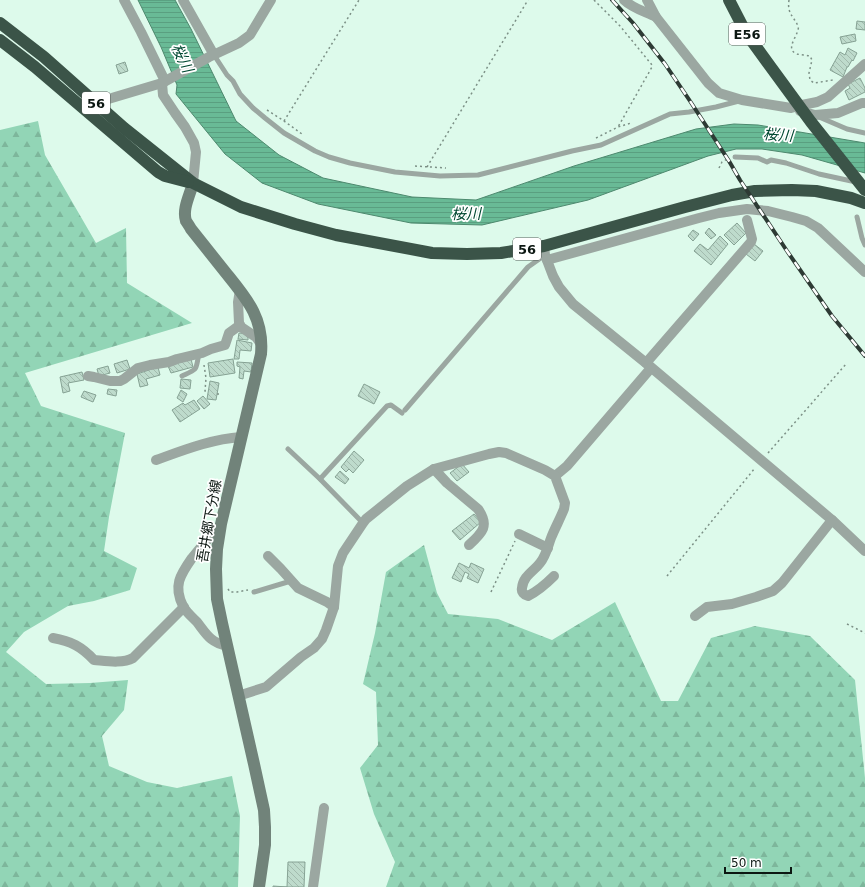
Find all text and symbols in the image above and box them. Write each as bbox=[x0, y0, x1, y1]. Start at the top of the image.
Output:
road number: E56 bbox=[729, 23, 765, 45]
water label: 桜川 bbox=[167, 41, 198, 77]
road number: 56 bbox=[82, 92, 110, 114]
water label: 桜川 bbox=[762, 125, 796, 145]
water label: 桜川 bbox=[451, 205, 483, 223]
road number: 56 bbox=[513, 238, 541, 260]
street label: 吾井郷下分線 bbox=[194, 478, 224, 564]
scale bar bbox=[725, 849, 791, 875]
text: 50 m bbox=[731, 856, 762, 870]

